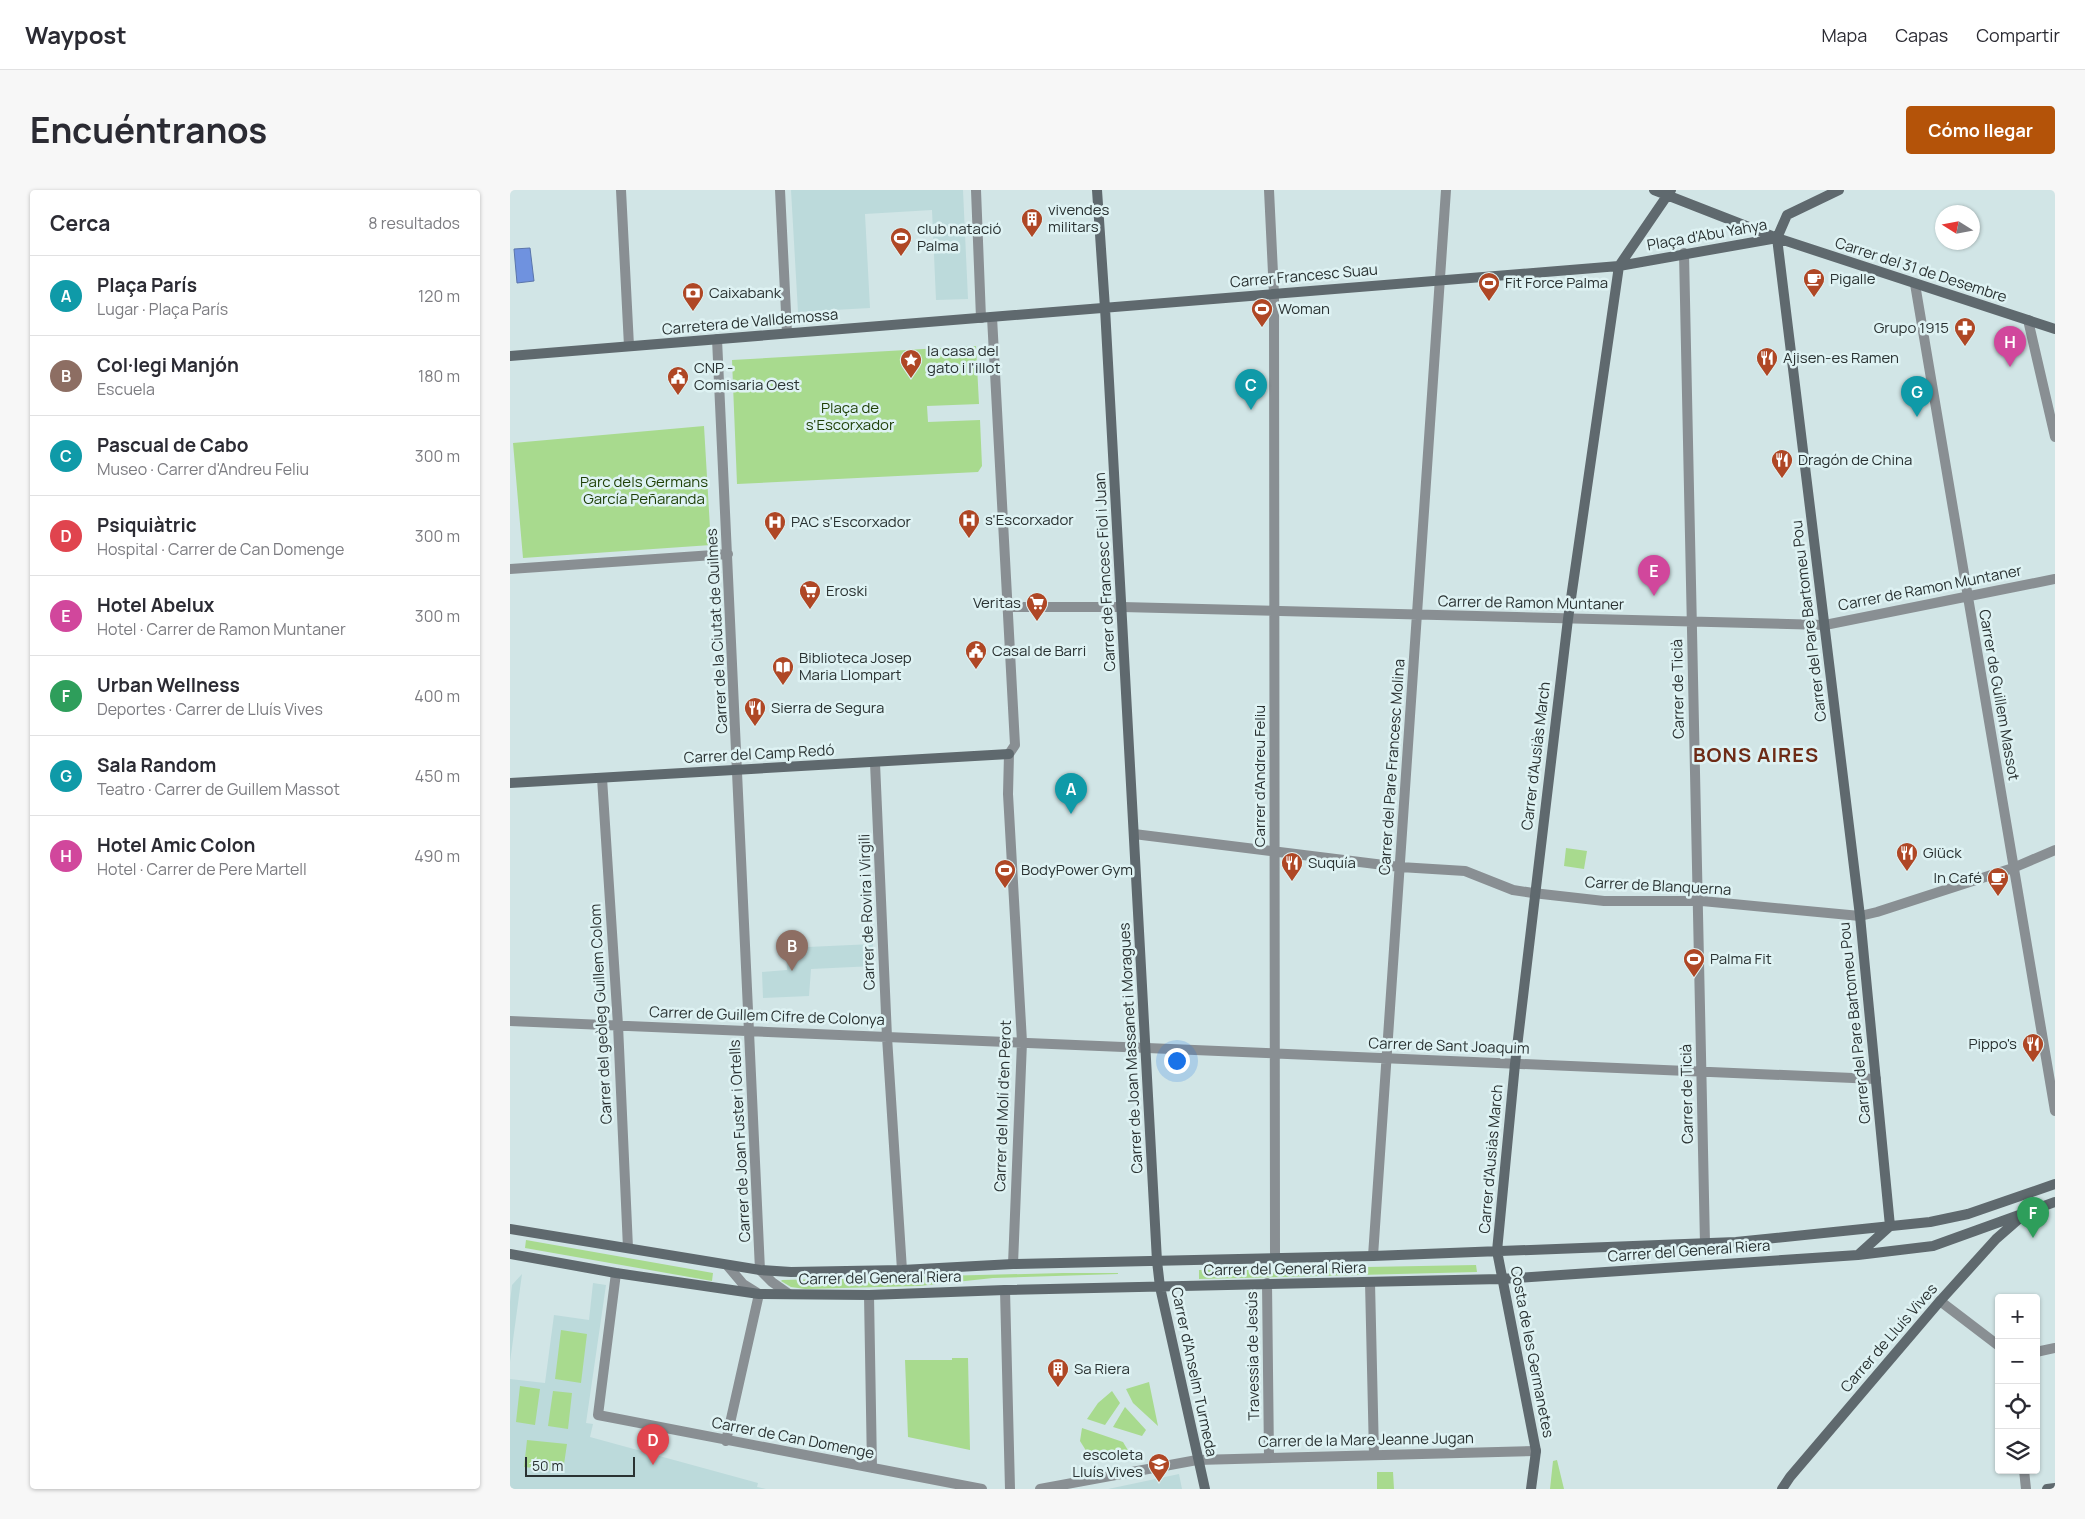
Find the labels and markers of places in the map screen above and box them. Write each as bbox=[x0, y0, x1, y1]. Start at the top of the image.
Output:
place label: vivendes militars bbox=[1048, 199, 1109, 237]
building icon: vivendes militars bbox=[1020, 207, 1044, 238]
place label: club natació Palma bbox=[917, 218, 1002, 256]
sports icon: club natació Palma bbox=[889, 226, 913, 257]
cafe icon: Pigalle bbox=[1802, 267, 1826, 298]
place label: Pigalle bbox=[1830, 268, 1876, 289]
sports icon: Fit Force Palma bbox=[1477, 271, 1501, 302]
place label: Fit Force Palma bbox=[1505, 272, 1608, 293]
bank icon: Caixabank bbox=[681, 281, 705, 312]
place label: Caixabank bbox=[709, 282, 782, 303]
sports icon: Woman bbox=[1250, 297, 1274, 328]
place label: Woman bbox=[1278, 298, 1330, 319]
pharmacy icon: Grupo 1915 bbox=[1953, 316, 1977, 347]
place label: Grupo 1915 bbox=[1874, 317, 1949, 338]
pin: H bbox=[1994, 326, 2026, 367]
place label: la casa del gato i l'illot bbox=[927, 340, 1000, 378]
restaurant icon: Ajisen-es Ramen bbox=[1755, 346, 1779, 377]
place label: Ajisen-es Ramen bbox=[1783, 347, 1899, 368]
place icon: la casa del gato i l'illot bbox=[899, 348, 923, 379]
place label: CNP - Comisaria Oest bbox=[694, 357, 800, 395]
public building icon: CNP - Comisaria Oest bbox=[666, 365, 690, 396]
pin: C bbox=[1235, 369, 1267, 410]
pin: G bbox=[1901, 376, 1933, 417]
restaurant icon: Dragón de China bbox=[1770, 448, 1794, 479]
place label: Dragón de China bbox=[1798, 449, 1912, 470]
hospital icon: s'Escorxador bbox=[957, 508, 981, 539]
place label: s'Escorxador bbox=[985, 509, 1074, 530]
hospital icon: PAC s'Escorxador bbox=[763, 510, 787, 541]
place label: PAC s'Escorxador bbox=[791, 511, 912, 532]
pin: E bbox=[1638, 555, 1670, 596]
supermarket icon: Eroski bbox=[798, 579, 822, 610]
place label: Eroski bbox=[826, 580, 867, 601]
supermarket icon: Veritas bbox=[1025, 591, 1049, 622]
place label: Veritas bbox=[973, 592, 1021, 613]
public building icon: Casal de Barri bbox=[964, 639, 988, 670]
place label: Casal de Barri bbox=[992, 640, 1086, 661]
place label: Biblioteca Josep Maria Llompart bbox=[799, 647, 912, 685]
library icon: Biblioteca Josep Maria Llompart bbox=[771, 655, 795, 686]
restaurant icon: Sierra de Segura bbox=[743, 696, 767, 727]
place label: Sierra de Segura bbox=[771, 697, 884, 718]
pin: A bbox=[1055, 773, 1087, 814]
restaurant icon: Glück bbox=[1895, 841, 1919, 872]
place label: Glück bbox=[1923, 842, 1962, 863]
restaurant icon: Suquía bbox=[1280, 851, 1304, 882]
place label: Suquía bbox=[1308, 852, 1356, 873]
sports icon: BodyPower Gym bbox=[993, 858, 1017, 889]
place label: BodyPower Gym bbox=[1021, 859, 1133, 880]
cafe icon: In Café bbox=[1986, 866, 2010, 897]
place label: In Café bbox=[1933, 867, 1982, 888]
pin: B bbox=[776, 930, 808, 971]
sports icon: Palma Fit bbox=[1682, 947, 1706, 978]
place label: Palma Fit bbox=[1710, 948, 1772, 969]
restaurant icon: Pippo's bbox=[2021, 1032, 2045, 1063]
place label: Pippo's bbox=[1968, 1033, 2017, 1054]
pin: F bbox=[2017, 1197, 2049, 1238]
building icon: Sa Riera bbox=[1046, 1357, 1070, 1388]
place label: Sa Riera bbox=[1074, 1358, 1130, 1379]
pin: D bbox=[637, 1424, 669, 1465]
place label: escoleta Lluís Vives bbox=[1072, 1444, 1143, 1482]
school or university icon: escoleta Lluís Vives bbox=[1147, 1452, 1171, 1483]

